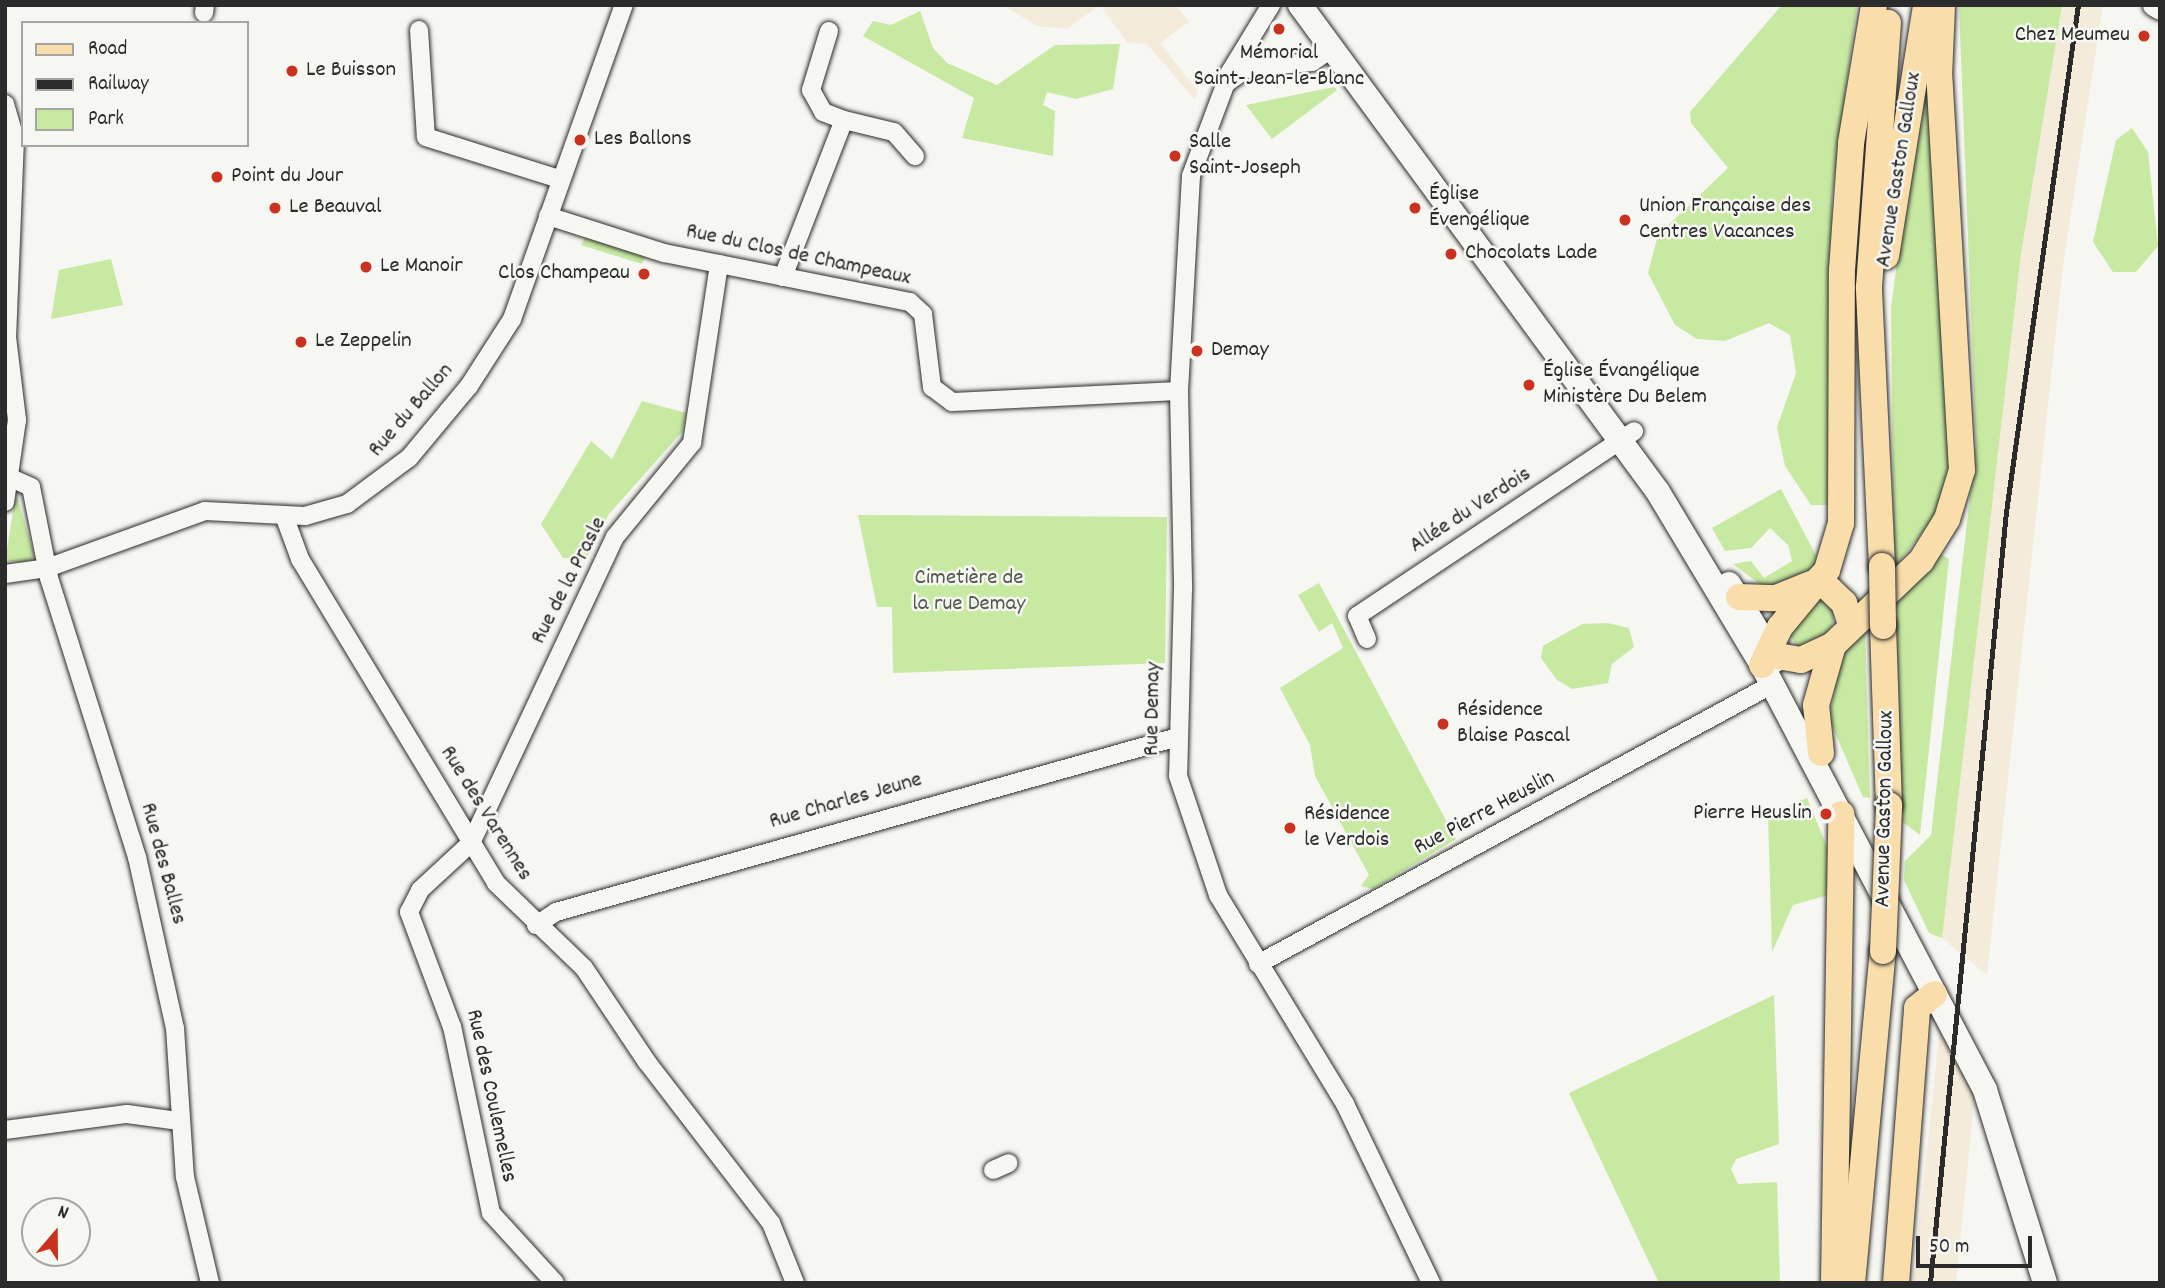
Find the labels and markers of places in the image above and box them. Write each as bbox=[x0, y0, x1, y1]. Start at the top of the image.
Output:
marker: Mémorial Saint-Jean-le-Blanc bbox=[1271, 21, 1287, 37]
place label: Chez Meumeu bbox=[2015, 22, 2130, 50]
marker: Chez Meumeu bbox=[2136, 28, 2152, 44]
place label: Mémorial Saint-Jean-le-Blanc bbox=[1194, 40, 1364, 94]
place label: Le Buisson bbox=[306, 57, 396, 85]
marker: Le Buisson bbox=[284, 63, 300, 79]
place label: Les Ballons bbox=[594, 126, 692, 154]
place label: Salle Saint-Joseph bbox=[1189, 129, 1301, 183]
marker: Les Ballons bbox=[572, 132, 588, 148]
marker: Salle Saint-Joseph bbox=[1167, 148, 1183, 164]
place label: Point du Jour bbox=[231, 163, 343, 191]
marker: Point du Jour bbox=[209, 169, 225, 185]
place label: Église Évengélique bbox=[1429, 181, 1530, 235]
place label: Union Française des Centres Vacances bbox=[1639, 193, 1811, 247]
place label: Le Beauval bbox=[289, 194, 381, 222]
marker: Le Beauval bbox=[267, 200, 283, 216]
marker: Église Évengélique bbox=[1407, 200, 1423, 216]
marker: Union Française des Centres Vacances bbox=[1617, 212, 1633, 228]
place label: Chocolats Lade bbox=[1465, 240, 1597, 268]
marker: Chocolats Lade bbox=[1443, 246, 1459, 262]
place label: Le Manoir bbox=[380, 253, 463, 281]
marker: Le Manoir bbox=[358, 259, 374, 275]
place label: Clos Champeau bbox=[498, 260, 630, 288]
marker: Clos Champeau bbox=[636, 266, 652, 282]
place label: Le Zeppelin bbox=[315, 328, 412, 356]
marker: Le Zeppelin bbox=[293, 334, 309, 350]
place label: Demay bbox=[1211, 337, 1269, 365]
marker: Demay bbox=[1189, 343, 1205, 359]
place label: Église Évangélique Ministère Du Belem bbox=[1543, 358, 1707, 412]
marker: Église Évangélique Ministère Du Belem bbox=[1521, 377, 1537, 393]
place label: Résidence Blaise Pascal bbox=[1457, 697, 1570, 751]
marker: Résidence Blaise Pascal bbox=[1435, 716, 1451, 732]
place label: Pierre Heuslin bbox=[1693, 800, 1812, 828]
place label: Résidence le Verdois bbox=[1304, 801, 1390, 855]
marker: Pierre Heuslin bbox=[1818, 806, 1834, 822]
marker: Résidence le Verdois bbox=[1282, 820, 1298, 836]

